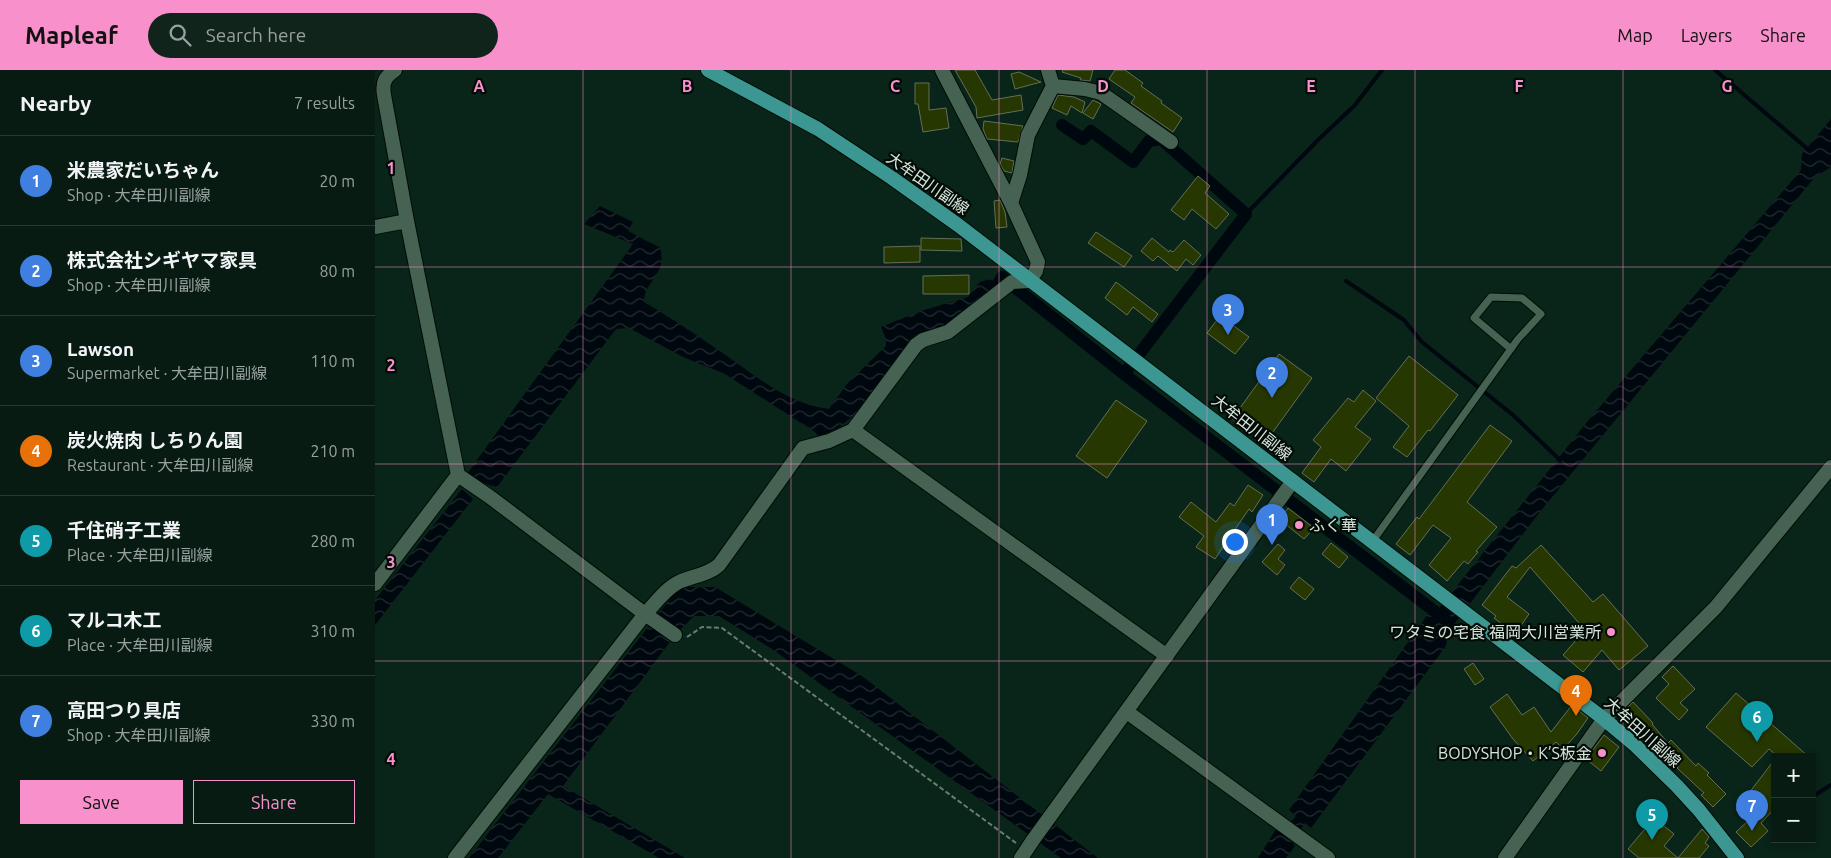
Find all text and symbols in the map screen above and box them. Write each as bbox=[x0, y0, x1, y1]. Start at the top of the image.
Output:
search box bbox=[148, 13, 498, 58]
icon: search bbox=[166, 21, 194, 49]
text: Mapleaf bbox=[25, 22, 118, 49]
text: Search here bbox=[206, 24, 306, 46]
text: Map bbox=[1617, 25, 1653, 45]
text: Layers bbox=[1681, 25, 1732, 45]
text: Share bbox=[1760, 25, 1806, 45]
text: A bbox=[473, 77, 485, 95]
text: B bbox=[682, 77, 692, 95]
text: C bbox=[890, 77, 900, 95]
text: D bbox=[1097, 77, 1109, 95]
text: E bbox=[1306, 77, 1316, 95]
text: F bbox=[1515, 77, 1524, 95]
text: G bbox=[1721, 77, 1733, 95]
text: Nearby bbox=[20, 91, 91, 115]
text: 7 results bbox=[294, 94, 355, 112]
street label: 大牟田川副線 bbox=[884, 148, 972, 218]
text: 米農家だいちゃん bbox=[67, 159, 219, 181]
text: 1 bbox=[386, 159, 396, 177]
text: 1 bbox=[31, 172, 41, 190]
text: 20 m bbox=[319, 172, 355, 190]
text: Shop · 大牟田川副線 bbox=[67, 186, 211, 204]
text: 株式会社シギヤマ家具 bbox=[67, 249, 257, 271]
text: 2 bbox=[31, 262, 41, 280]
text: 80 m bbox=[319, 262, 355, 280]
text: Shop · 大牟田川副線 bbox=[67, 276, 211, 294]
pin: 3 bbox=[1212, 294, 1244, 335]
text: Lawson bbox=[67, 338, 134, 360]
text: 3 bbox=[31, 352, 41, 370]
text: 110 m bbox=[310, 352, 355, 370]
text: 2 bbox=[386, 356, 396, 374]
pin: 2 bbox=[1256, 357, 1288, 398]
text: Supermarket · 大牟田川副線 bbox=[67, 364, 267, 382]
street label: 大牟田川副線 bbox=[1209, 390, 1295, 464]
text: 炭火焼肉 しちりん園 bbox=[67, 429, 243, 451]
text: 4 bbox=[31, 442, 41, 460]
text: 210 m bbox=[310, 442, 355, 460]
text: Restaurant · 大牟田川副線 bbox=[67, 456, 253, 474]
pin: 1 bbox=[1256, 504, 1288, 545]
place label: ふく華 bbox=[1309, 516, 1357, 534]
text: 千住硝子工業 bbox=[67, 519, 181, 541]
marker: ふく華 bbox=[1293, 519, 1305, 531]
your location bbox=[1222, 529, 1248, 555]
text: 5 bbox=[31, 532, 41, 550]
text: 280 m bbox=[310, 532, 355, 550]
text: Place · 大牟田川副線 bbox=[67, 546, 213, 564]
text: 3 bbox=[386, 553, 396, 571]
text: マルコ木工 bbox=[67, 609, 162, 631]
text: 6 bbox=[31, 622, 41, 640]
text: 310 m bbox=[310, 622, 355, 640]
place label: ワタミの宅食 福岡大川営業所 bbox=[1389, 623, 1601, 641]
marker: ワタミの宅食 福岡大川営業所 bbox=[1605, 626, 1617, 638]
text: Place · 大牟田川副線 bbox=[67, 636, 213, 654]
pin: 4 bbox=[1560, 675, 1592, 716]
street label: 大牟田川副線 bbox=[1601, 693, 1685, 771]
text: 高田つり具店 bbox=[67, 699, 181, 721]
pin: 6 bbox=[1741, 701, 1773, 742]
text: 7 bbox=[31, 712, 41, 730]
text: 330 m bbox=[310, 712, 355, 730]
text: Shop · 大牟田川副線 bbox=[67, 726, 211, 744]
place label: BODYSHOP・K’S板金 bbox=[1438, 744, 1592, 762]
marker: BODYSHOP・K’S板金 bbox=[1596, 747, 1608, 759]
text: 4 bbox=[386, 750, 396, 768]
map controls bbox=[1771, 753, 1816, 843]
button: + bbox=[1771, 753, 1816, 798]
button: Save bbox=[20, 780, 183, 824]
button: Share bbox=[193, 780, 355, 824]
pin: 7 bbox=[1736, 790, 1768, 831]
button: − bbox=[1771, 798, 1816, 843]
pin: 5 bbox=[1636, 799, 1668, 840]

